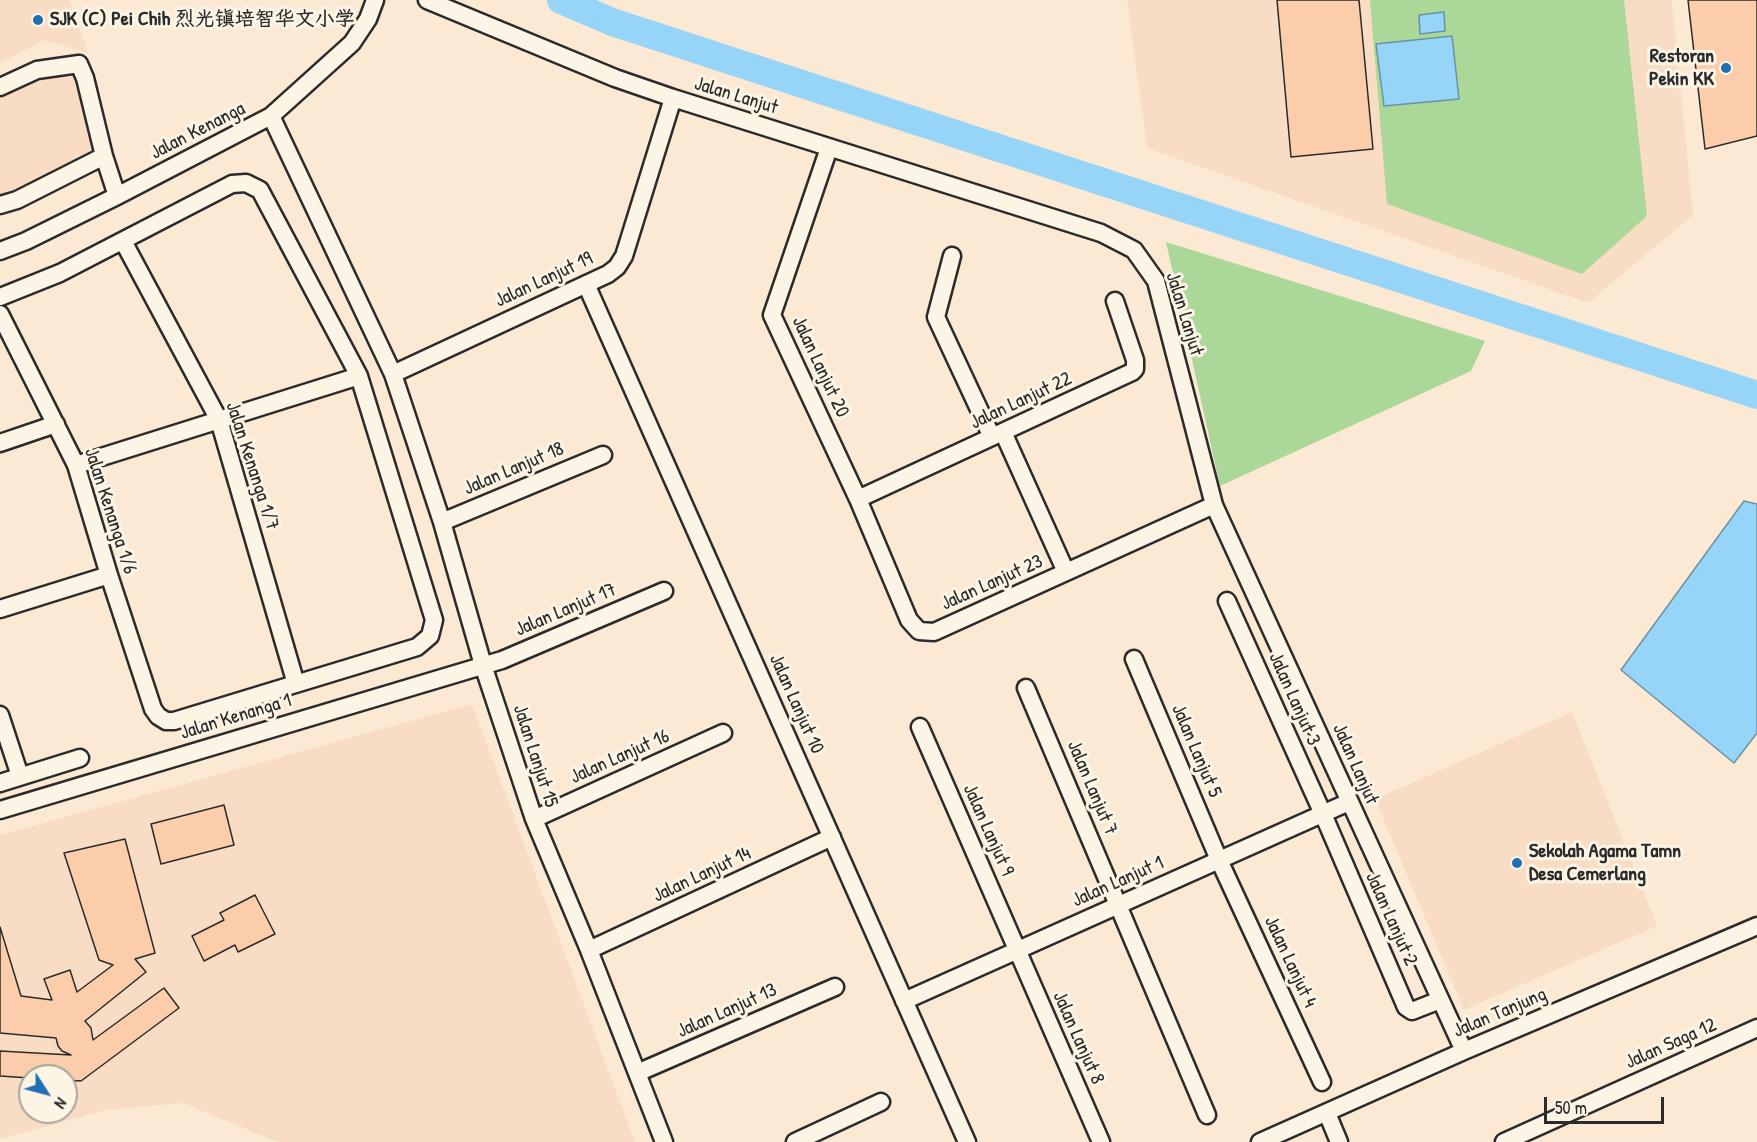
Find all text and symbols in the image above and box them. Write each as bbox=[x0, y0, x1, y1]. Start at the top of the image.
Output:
place label: SJK (C) Pei Chih 烈光镇培智华文小学 bbox=[50, 8, 355, 32]
marker: SJK (C) Pei Chih 烈光镇培智华文小学 bbox=[31, 13, 45, 27]
place label: Restoran Pekin KK bbox=[1649, 45, 1714, 92]
marker: Restoran Pekin KK bbox=[1719, 61, 1733, 75]
street label: Jalan Lanjut bbox=[691, 72, 781, 120]
street label: Jalan Kenanga bbox=[147, 97, 249, 165]
street label: Jalan Lanjut 19 bbox=[491, 247, 597, 313]
street label: Jalan Lanjut bbox=[1160, 269, 1208, 359]
street label: Jalan Lanjut 20 bbox=[786, 313, 854, 421]
street label: Jalan Lanjut 22 bbox=[966, 367, 1076, 435]
street label: Jalan Kenanga 1/7 bbox=[220, 399, 284, 533]
street label: Jalan Lanjut 18 bbox=[460, 437, 568, 501]
street label: Jalan Kenanga 1/6 bbox=[78, 445, 142, 577]
street label: Jalan Lanjut 23 bbox=[937, 550, 1047, 616]
street label: Jalan Lanjut 17 bbox=[512, 578, 620, 642]
street label: Jalan Lanjut 3 bbox=[1263, 649, 1325, 749]
street label: Jalan Lanjut 10 bbox=[763, 650, 829, 758]
street label: Jalan Kenanga 1 bbox=[178, 689, 294, 745]
street label: Jalan Lanjut 5 bbox=[1166, 701, 1226, 801]
street label: Jalan Lanjut 15 bbox=[507, 702, 563, 810]
street label: Jalan Lanjut bbox=[1327, 720, 1383, 808]
street label: Jalan Lanjut 16 bbox=[567, 725, 673, 789]
street label: Jalan Lanjut 7 bbox=[1061, 737, 1123, 839]
street label: Jalan Lanjut 9 bbox=[957, 780, 1019, 880]
place label: Sekolah Agama Tamn Desa Cemerlang bbox=[1529, 840, 1681, 887]
street label: Jalan Lanjut 14 bbox=[649, 842, 755, 908]
street label: Jalan Lanjut 1 bbox=[1068, 851, 1168, 913]
marker: Sekolah Agama Tamn Desa Cemerlang bbox=[1510, 856, 1524, 870]
street label: Jalan Lanjut 2 bbox=[1360, 868, 1422, 970]
street label: Jalan Lanjut 4 bbox=[1258, 913, 1322, 1011]
street label: Jalan Lanjut 13 bbox=[673, 978, 781, 1044]
street label: Jalan Tanjung bbox=[1450, 983, 1550, 1043]
street label: Jalan Lanjut 8 bbox=[1047, 988, 1109, 1088]
street label: Jalan Saga 12 bbox=[1622, 1013, 1720, 1075]
north arrow bbox=[18, 1064, 78, 1124]
scale bar bbox=[1547, 1085, 1667, 1123]
text: N bbox=[50, 1093, 72, 1113]
text: 50 m bbox=[1555, 1095, 1587, 1120]

